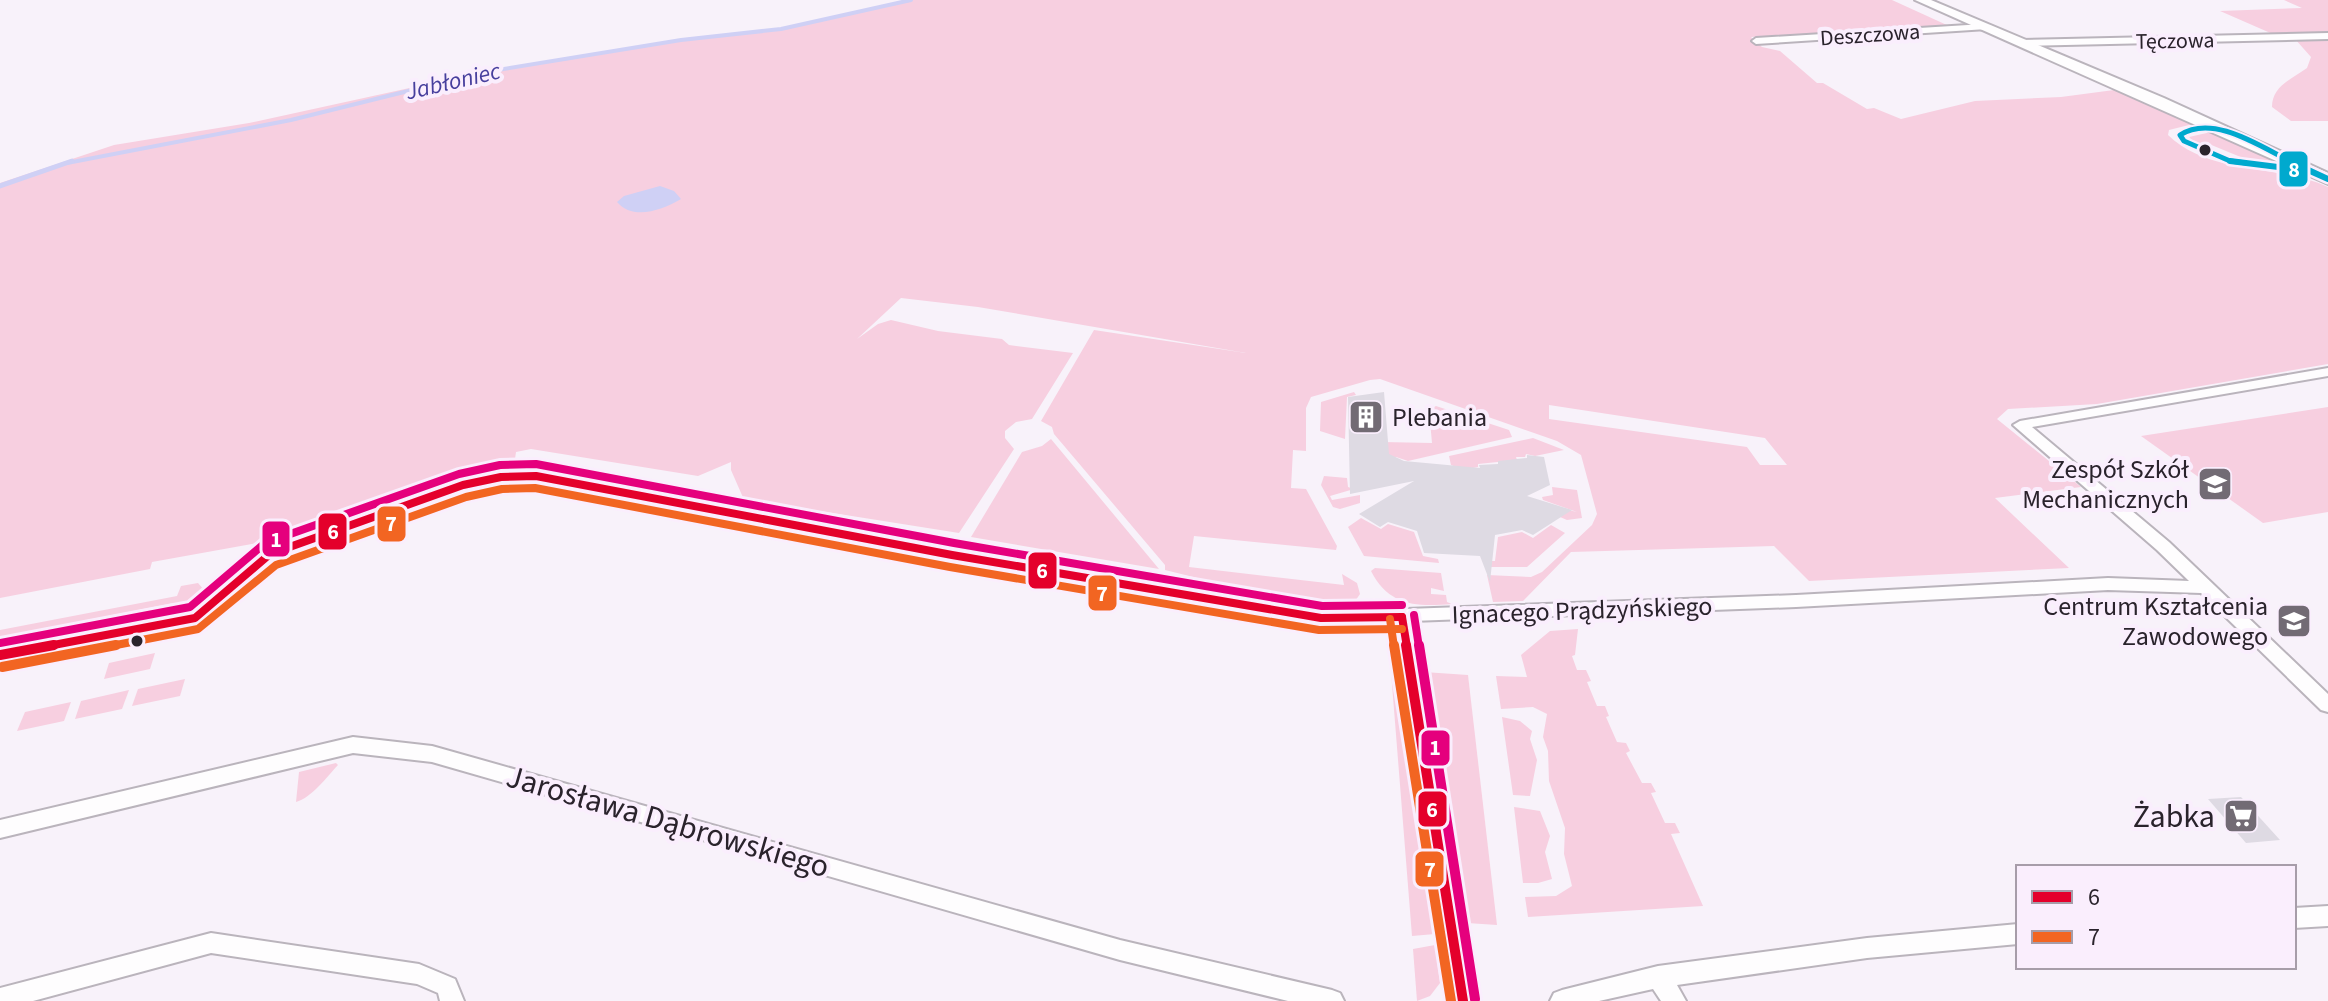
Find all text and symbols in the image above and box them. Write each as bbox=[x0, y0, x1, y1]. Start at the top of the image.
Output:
street label: Deszczowa bbox=[1819, 16, 1921, 54]
street label: Tęczowa bbox=[2135, 24, 2215, 58]
water label: Jabłoniec bbox=[401, 53, 504, 110]
unlabelled marker bbox=[2197, 142, 2213, 158]
line badge: 8 bbox=[2278, 150, 2309, 188]
text: 8 bbox=[2288, 154, 2300, 186]
building icon: Plebania bbox=[1347, 398, 1385, 436]
place label: Plebania bbox=[1392, 399, 1487, 436]
place label: Zespół Szkół Mechanicznych bbox=[2022, 451, 2189, 518]
school or university icon: Zespół Szkół Mechanicznych bbox=[2196, 465, 2234, 503]
line badge: 7 bbox=[376, 505, 407, 543]
text: 7 bbox=[385, 508, 397, 540]
line badge: 6 bbox=[317, 512, 348, 551]
text: 6 bbox=[327, 516, 339, 548]
line badge: 1 bbox=[261, 520, 291, 558]
text: 1 bbox=[270, 524, 282, 556]
line badge: 6 bbox=[1027, 551, 1058, 590]
text: 6 bbox=[1036, 555, 1048, 587]
line badge: 7 bbox=[1087, 574, 1118, 612]
text: 7 bbox=[1096, 578, 1108, 610]
street label: Ignacego Prądzyńskiego bbox=[1451, 587, 1713, 634]
place label: Centrum Kształcenia Zawodowego bbox=[2043, 588, 2268, 655]
school or university icon: Centrum Kształcenia Zawodowego bbox=[2275, 602, 2313, 640]
unlabelled marker bbox=[129, 633, 145, 649]
line badge: 1 bbox=[1420, 729, 1451, 767]
text: 1 bbox=[1429, 732, 1441, 764]
street label: Jarosława Dąbrowskiego bbox=[501, 754, 835, 890]
line badge: 6 bbox=[1417, 790, 1448, 828]
text: 6 bbox=[1426, 794, 1438, 826]
place label: Żabka bbox=[2133, 794, 2215, 840]
supermarket icon: Żabka bbox=[2222, 797, 2260, 835]
line badge: 7 bbox=[1414, 850, 1445, 888]
text: 7 bbox=[1424, 854, 1436, 886]
legend bbox=[2016, 865, 2296, 969]
text: 6 bbox=[2088, 880, 2100, 915]
text: 7 bbox=[2088, 920, 2100, 955]

